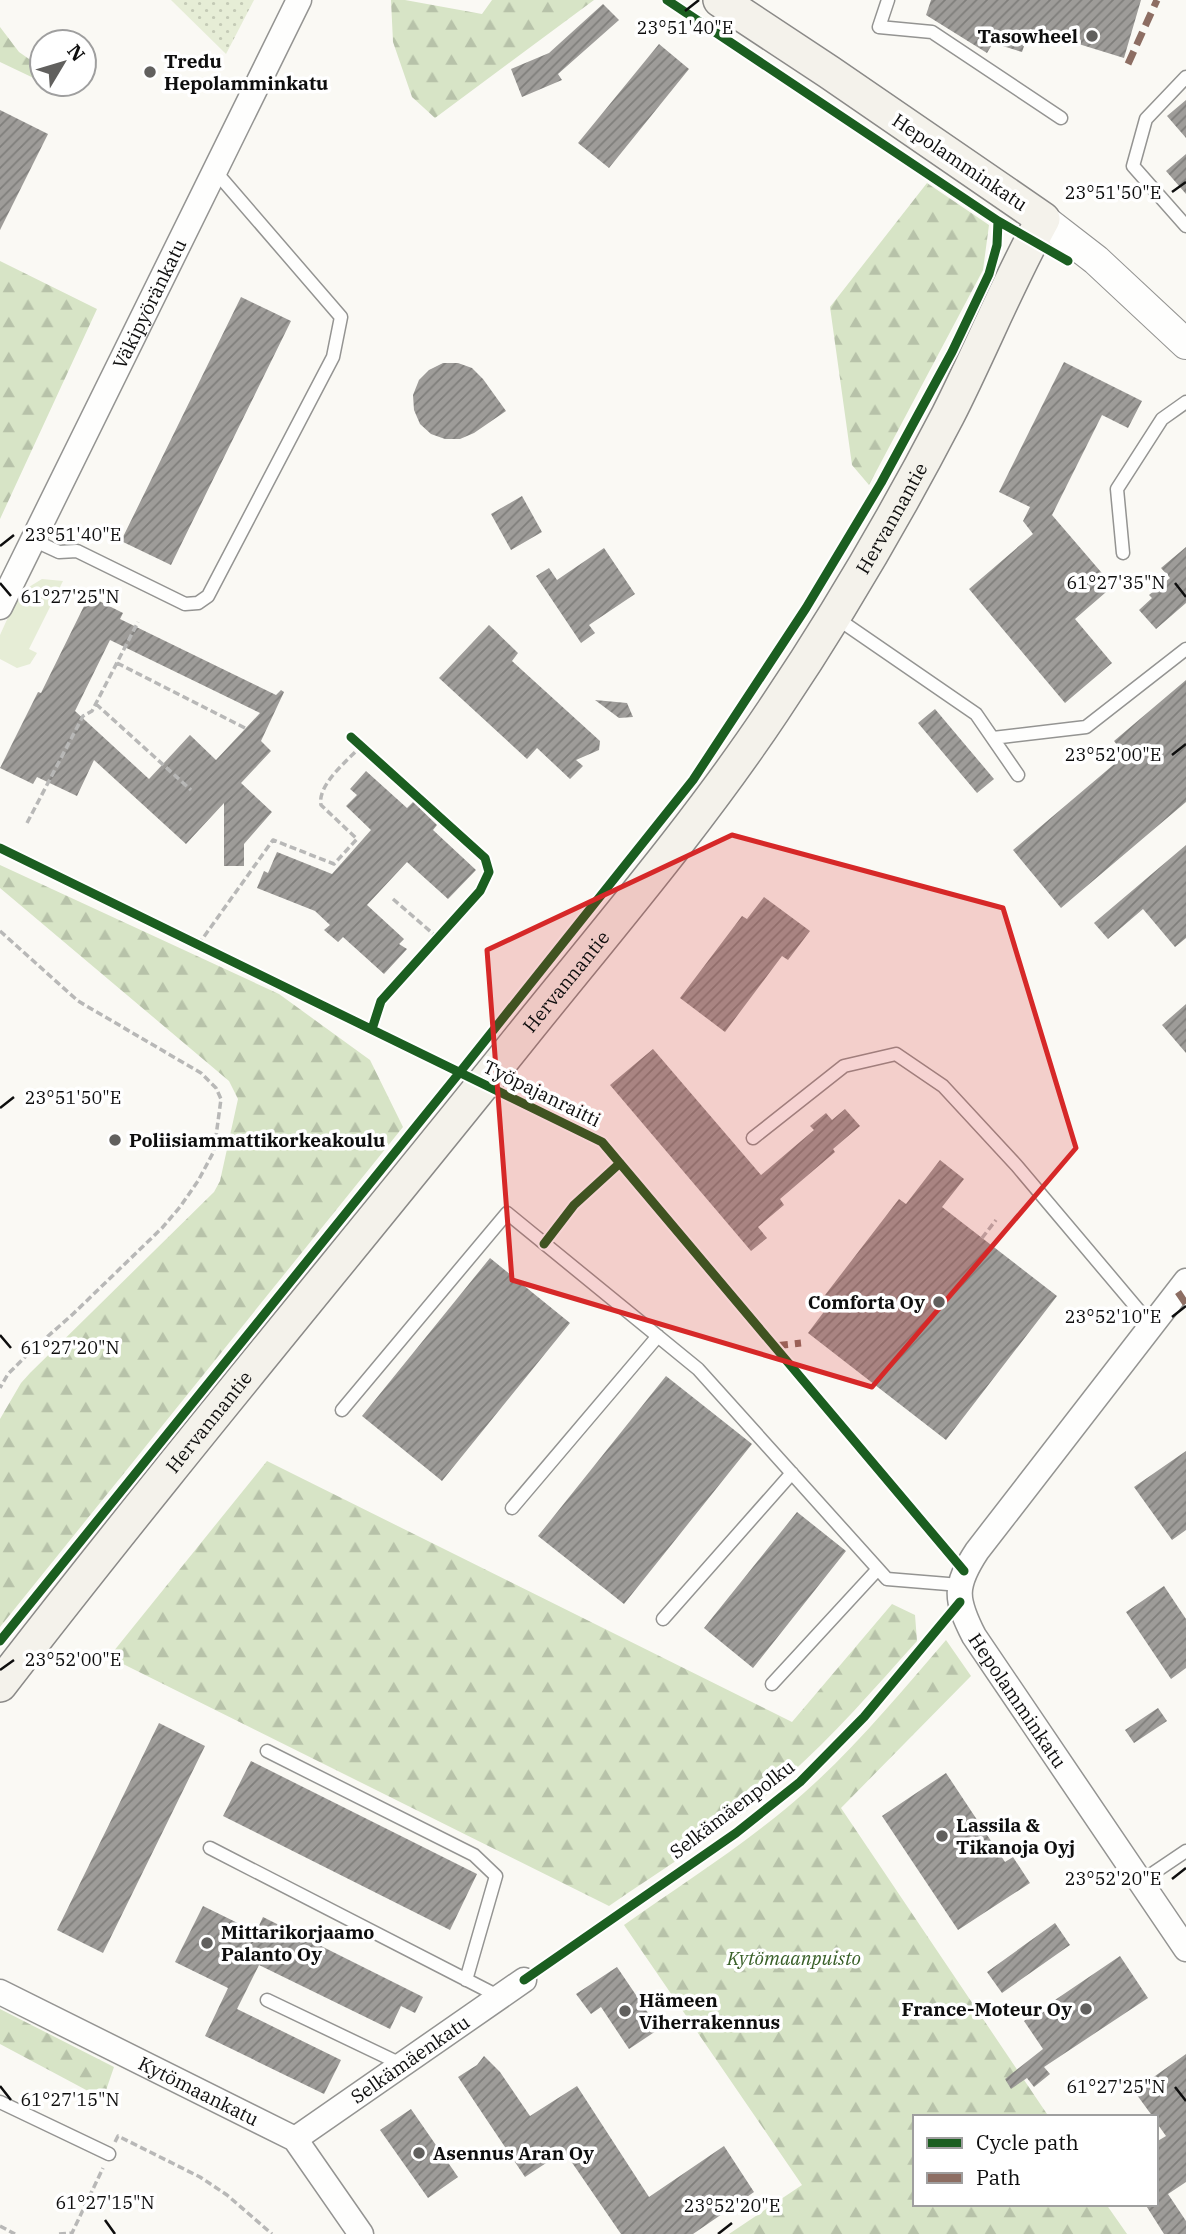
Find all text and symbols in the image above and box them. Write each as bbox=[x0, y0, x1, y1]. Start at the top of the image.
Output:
text: 23°51'40"E bbox=[637, 16, 733, 39]
place label: Tasowheel bbox=[978, 24, 1078, 48]
north arrow bbox=[28, 28, 98, 98]
marker: Tasowheel bbox=[1084, 28, 1100, 44]
text: N bbox=[62, 39, 90, 66]
place label: Tredu Hepolamminkatu bbox=[164, 49, 328, 95]
marker: Tredu Hepolamminkatu bbox=[142, 64, 158, 80]
street label: Hepolamminkatu bbox=[888, 108, 1032, 216]
text: 23°51'50"E bbox=[1065, 181, 1161, 204]
street label: Väkipyöränkatu bbox=[107, 235, 192, 373]
street label: Hervannantie bbox=[850, 458, 932, 578]
text: 23°51'40"E bbox=[25, 523, 121, 546]
text: 61°27'35"N bbox=[1067, 571, 1166, 594]
text: 61°27'25"N bbox=[21, 585, 120, 608]
text: 23°52'00"E bbox=[1065, 743, 1161, 766]
street label: Hervannantie bbox=[518, 926, 614, 1037]
street label: Työpajanraitti bbox=[479, 1054, 605, 1132]
text: 23°51'50"E bbox=[25, 1086, 121, 1109]
place label: Poliisiammattikorkeakoulu bbox=[129, 1128, 385, 1152]
marker: Poliisiammattikorkeakoulu bbox=[107, 1132, 123, 1148]
place label: Comforta Oy bbox=[808, 1290, 925, 1314]
marker: Comforta Oy bbox=[931, 1294, 947, 1310]
text: 23°52'10"E bbox=[1065, 1305, 1161, 1328]
text: 61°27'20"N bbox=[21, 1336, 120, 1359]
street label: Hervannantie bbox=[160, 1366, 257, 1478]
street label: Hepolamminkatu bbox=[963, 1628, 1072, 1773]
text: 23°52'00"E bbox=[25, 1648, 121, 1671]
street label: Selkämäenpolku bbox=[665, 1754, 799, 1864]
place label: Lassila & Tikanoja Oyj bbox=[956, 1813, 1075, 1859]
marker: Lassila & Tikanoja Oyj bbox=[934, 1828, 950, 1844]
text: 23°52'20"E bbox=[1065, 1867, 1161, 1890]
place label: Mittarikorjaamo Palanto Oy bbox=[221, 1920, 374, 1966]
marker: Mittarikorjaamo Palanto Oy bbox=[199, 1935, 215, 1951]
park label: Kytömaanpuisto bbox=[726, 1946, 861, 1970]
place label: Hämeen Viherrakennus bbox=[639, 1988, 780, 2034]
place label: France-Moteur Oy bbox=[901, 1997, 1072, 2021]
marker: France-Moteur Oy bbox=[1078, 2001, 1094, 2017]
marker: Hämeen Viherrakennus bbox=[617, 2003, 633, 2019]
street label: Selkämäenkatu bbox=[346, 2009, 474, 2109]
street label: Kytömaankatu bbox=[135, 2051, 263, 2131]
text: 61°27'25"N bbox=[1067, 2075, 1166, 2098]
text: 61°27'15"N bbox=[21, 2088, 120, 2111]
legend bbox=[913, 2115, 1158, 2206]
text: Cycle path bbox=[976, 2128, 1079, 2156]
place label: Asennus Aran Oy bbox=[433, 2141, 594, 2165]
marker: Asennus Aran Oy bbox=[411, 2145, 427, 2161]
text: Path bbox=[976, 2163, 1021, 2191]
text: 61°27'15"N bbox=[56, 2191, 155, 2214]
text: 23°52'20"E bbox=[684, 2194, 780, 2217]

